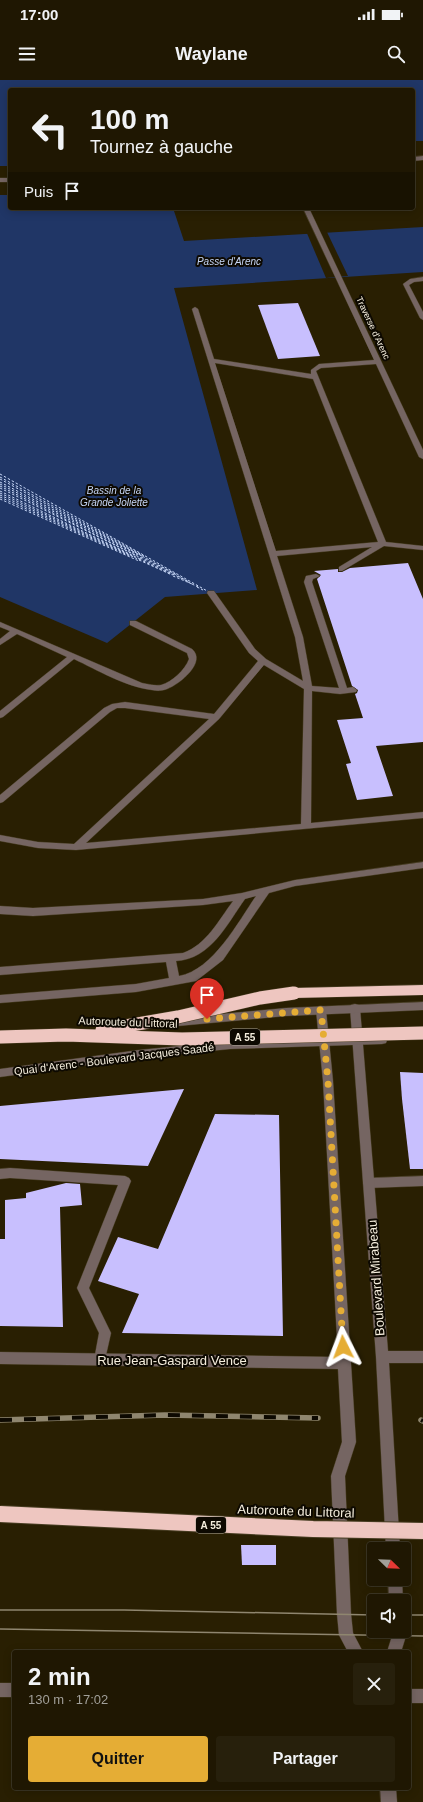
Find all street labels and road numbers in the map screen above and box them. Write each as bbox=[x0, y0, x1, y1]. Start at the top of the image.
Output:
street label: Traverse d'Arenc bbox=[354, 295, 392, 361]
street label: Autoroute du Littoral bbox=[78, 1014, 178, 1030]
road number: A 55 bbox=[230, 1029, 260, 1045]
street label: Quai d'Arenc - Boulevard Jacques Saadé bbox=[13, 1041, 215, 1077]
street label: Boulevard Mirabeau bbox=[364, 1219, 388, 1337]
street label: Rue Jean-Gaspard Vence bbox=[97, 1353, 247, 1368]
street label: Autoroute du Littoral bbox=[237, 1501, 355, 1521]
road number: A 55 bbox=[196, 1517, 226, 1533]

